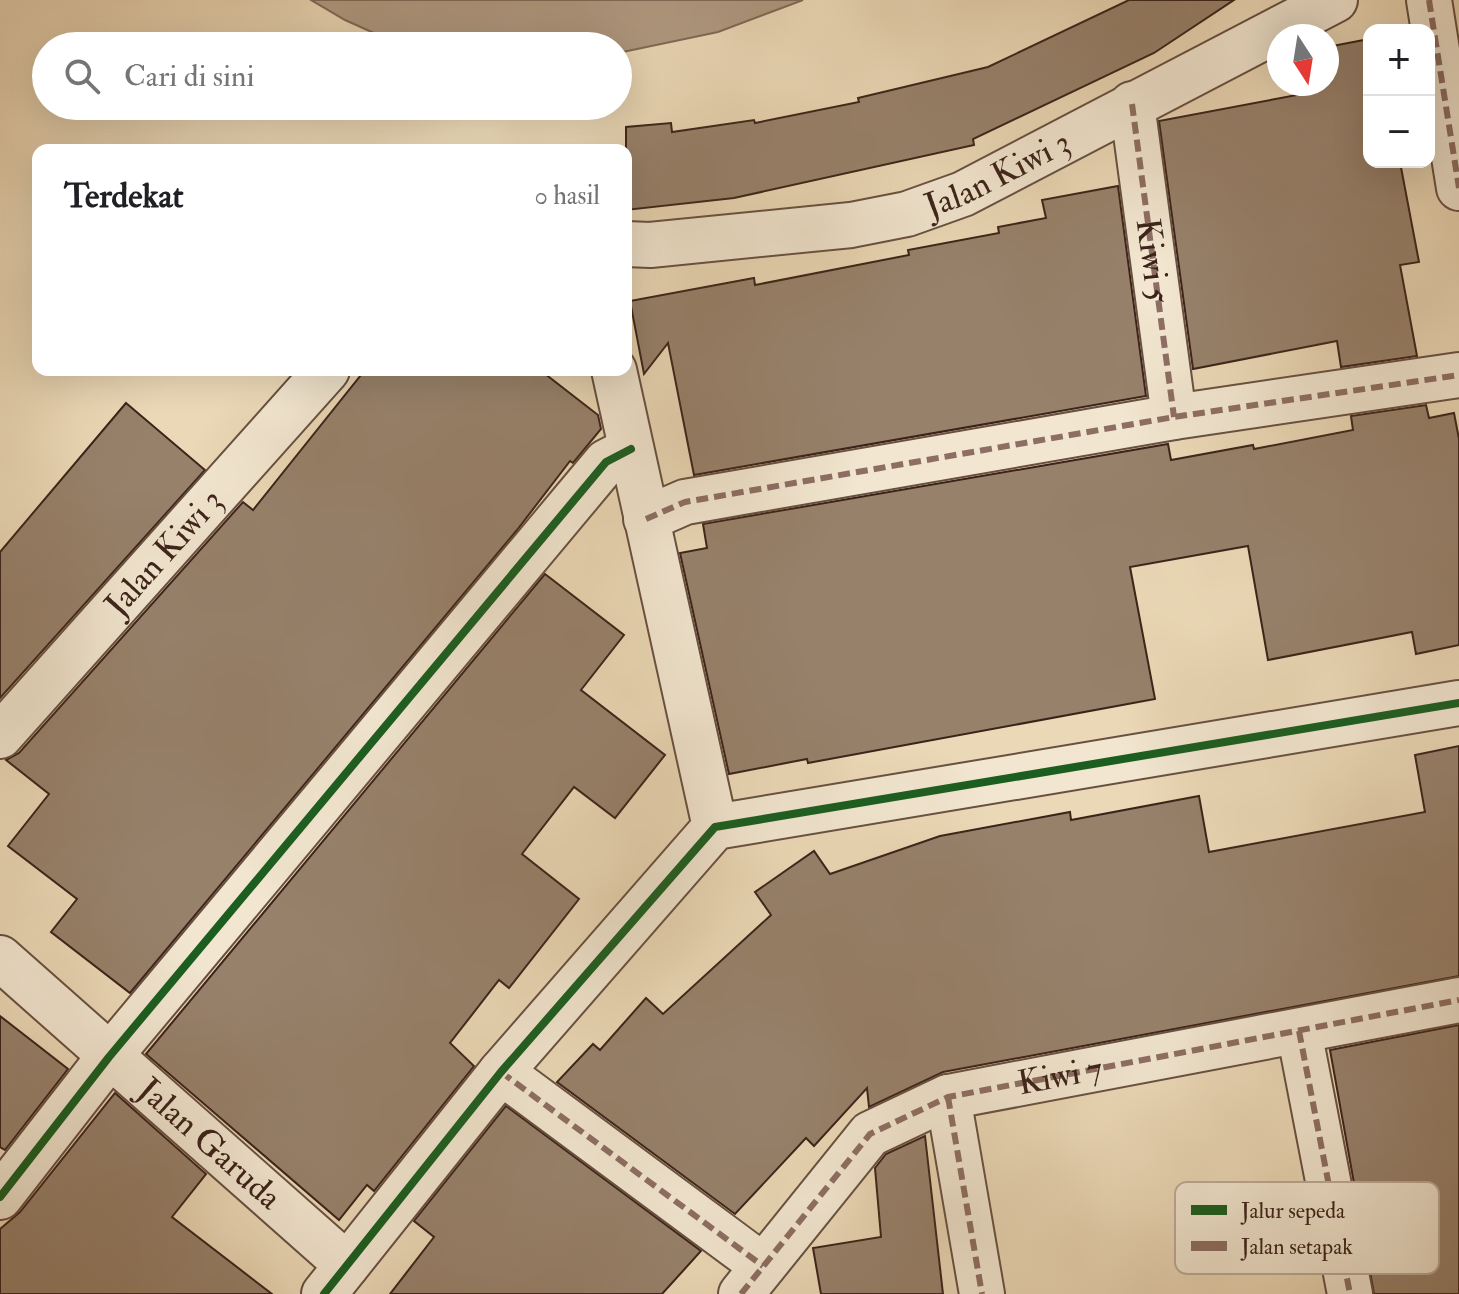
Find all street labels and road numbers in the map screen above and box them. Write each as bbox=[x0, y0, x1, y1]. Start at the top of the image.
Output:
street label: Jalan Kiwi 3 bbox=[918, 120, 1078, 228]
street label: Kiwi 5 bbox=[1126, 216, 1180, 305]
street label: Jalan Kiwi 3 bbox=[95, 480, 232, 626]
street label: Kiwi 7 bbox=[1014, 1047, 1106, 1105]
street label: Jalan Garuda bbox=[128, 1068, 291, 1219]

